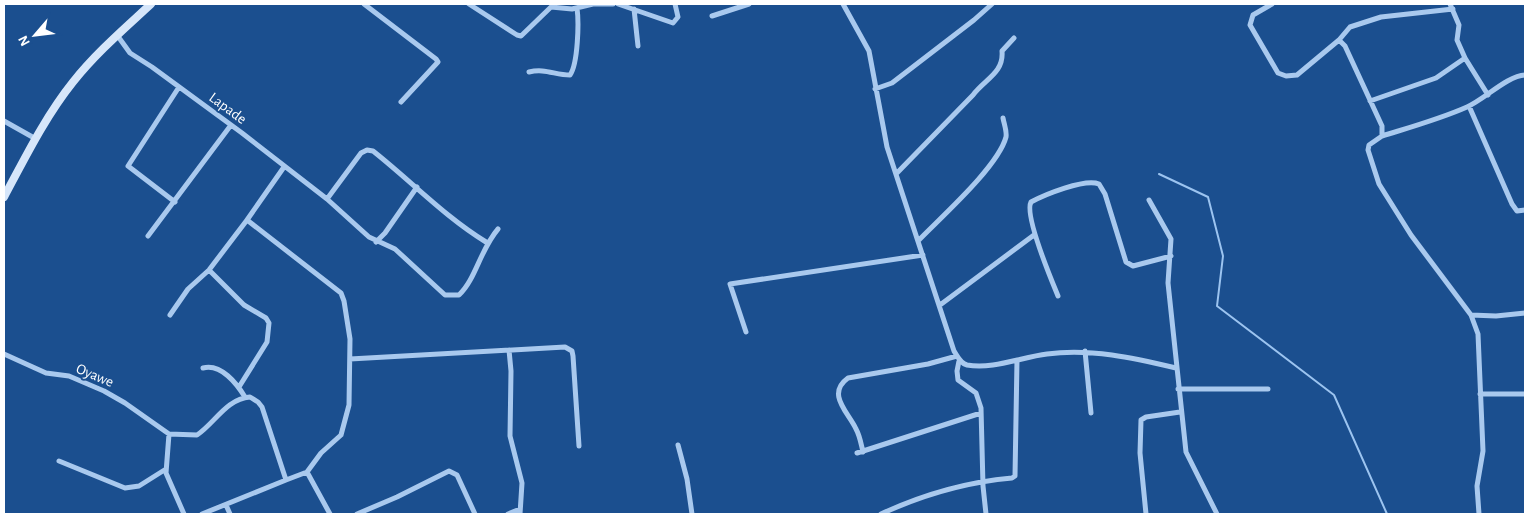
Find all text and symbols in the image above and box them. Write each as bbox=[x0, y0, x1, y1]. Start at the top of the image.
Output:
north arrow bbox=[10, 10, 60, 60]
text: N bbox=[16, 33, 33, 48]
street label: Lapade bbox=[206, 90, 249, 127]
street label: Oyawe bbox=[74, 361, 116, 390]

